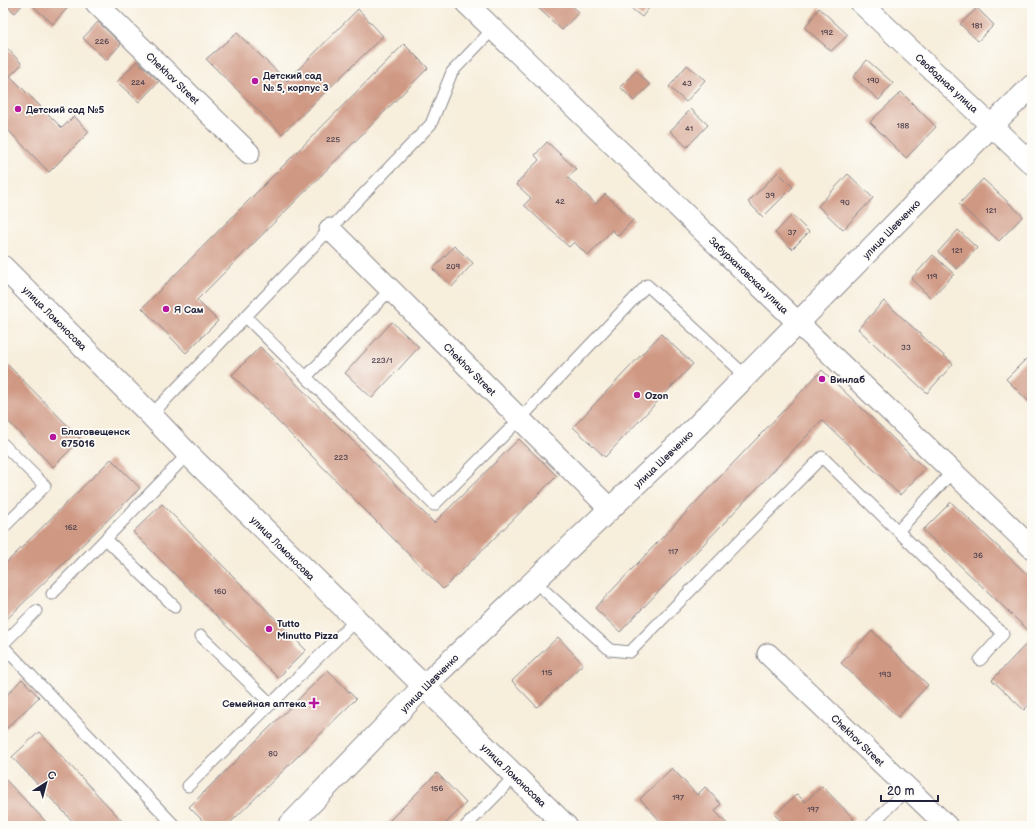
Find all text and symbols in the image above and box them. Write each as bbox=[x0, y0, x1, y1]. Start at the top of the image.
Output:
house number: 181 bbox=[972, 21, 982, 30]
house number: 192 bbox=[821, 28, 833, 37]
house number: 226 bbox=[95, 37, 109, 46]
street label: Chekhov Street bbox=[143, 50, 201, 107]
street label: Свободная улица bbox=[913, 52, 980, 116]
place label: Детский сад № 5, корпус 3 bbox=[263, 70, 329, 94]
marker: Детский сад № 5, корпус 3 bbox=[250, 76, 260, 86]
house number: 190 bbox=[867, 76, 880, 85]
house number: 224 bbox=[131, 78, 145, 87]
house number: 43 bbox=[682, 79, 692, 88]
marker: Детский сад №5 bbox=[13, 104, 23, 114]
place label: Детский сад №5 bbox=[26, 104, 104, 116]
house number: 188 bbox=[897, 121, 910, 130]
house number: 41 bbox=[685, 124, 693, 133]
house number: 225 bbox=[326, 135, 340, 144]
house number: 39 bbox=[765, 191, 775, 200]
house number: 42 bbox=[555, 197, 565, 206]
house number: 90 bbox=[840, 198, 850, 207]
street label: улица Шевченко bbox=[860, 198, 923, 262]
house number: 121 bbox=[986, 206, 996, 215]
house number: 37 bbox=[788, 228, 796, 237]
street label: Забурхановская улица bbox=[706, 235, 791, 317]
house number: 121 bbox=[952, 246, 962, 255]
house number: 209 bbox=[446, 262, 460, 271]
house number: 119 bbox=[927, 272, 938, 281]
street label: улица Ломоносова bbox=[20, 284, 89, 353]
marker: Я Сам bbox=[161, 304, 171, 314]
place label: Я Сам bbox=[174, 304, 204, 316]
street label: Chekhov Street bbox=[441, 341, 498, 398]
house number: 33 bbox=[901, 343, 911, 352]
house number: 223/1 bbox=[372, 356, 392, 365]
marker: Винлаб bbox=[817, 374, 827, 384]
place label: Винлаб bbox=[830, 374, 865, 386]
marker: Ozon bbox=[632, 390, 642, 400]
place label: Ozon bbox=[645, 390, 669, 402]
place label: Благовещенск 675016 bbox=[61, 426, 130, 450]
street label: улица Шевченко bbox=[632, 428, 696, 491]
marker: Благовещенск 675016 bbox=[48, 432, 58, 442]
house number: 223 bbox=[334, 453, 348, 462]
street label: улица Ломоносова bbox=[248, 514, 317, 583]
house number: 162 bbox=[65, 523, 78, 532]
house number: 117 bbox=[668, 547, 678, 556]
house number: 36 bbox=[973, 551, 983, 560]
house number: 160 bbox=[214, 587, 227, 596]
place label: Tutto Minutto Pizza bbox=[277, 618, 338, 642]
marker: Tutto Minutto Pizza bbox=[264, 624, 274, 634]
street label: улица Шевченко bbox=[398, 652, 461, 715]
house number: 115 bbox=[542, 668, 553, 677]
house number: 193 bbox=[879, 670, 891, 679]
place label: Семейная аптека bbox=[222, 698, 306, 710]
marker: Семейная аптека bbox=[309, 698, 319, 708]
street label: Chekhov Street bbox=[828, 712, 886, 769]
street label: улица Ломоносова bbox=[478, 742, 548, 810]
house number: 80 bbox=[268, 749, 278, 758]
north arrow bbox=[26, 763, 66, 803]
text: С bbox=[45, 768, 59, 783]
scale bar bbox=[881, 777, 938, 803]
house number: 156 bbox=[431, 784, 443, 793]
text: 20 m bbox=[887, 784, 914, 799]
house number: 197 bbox=[672, 793, 684, 802]
house number: 197 bbox=[807, 805, 819, 814]

